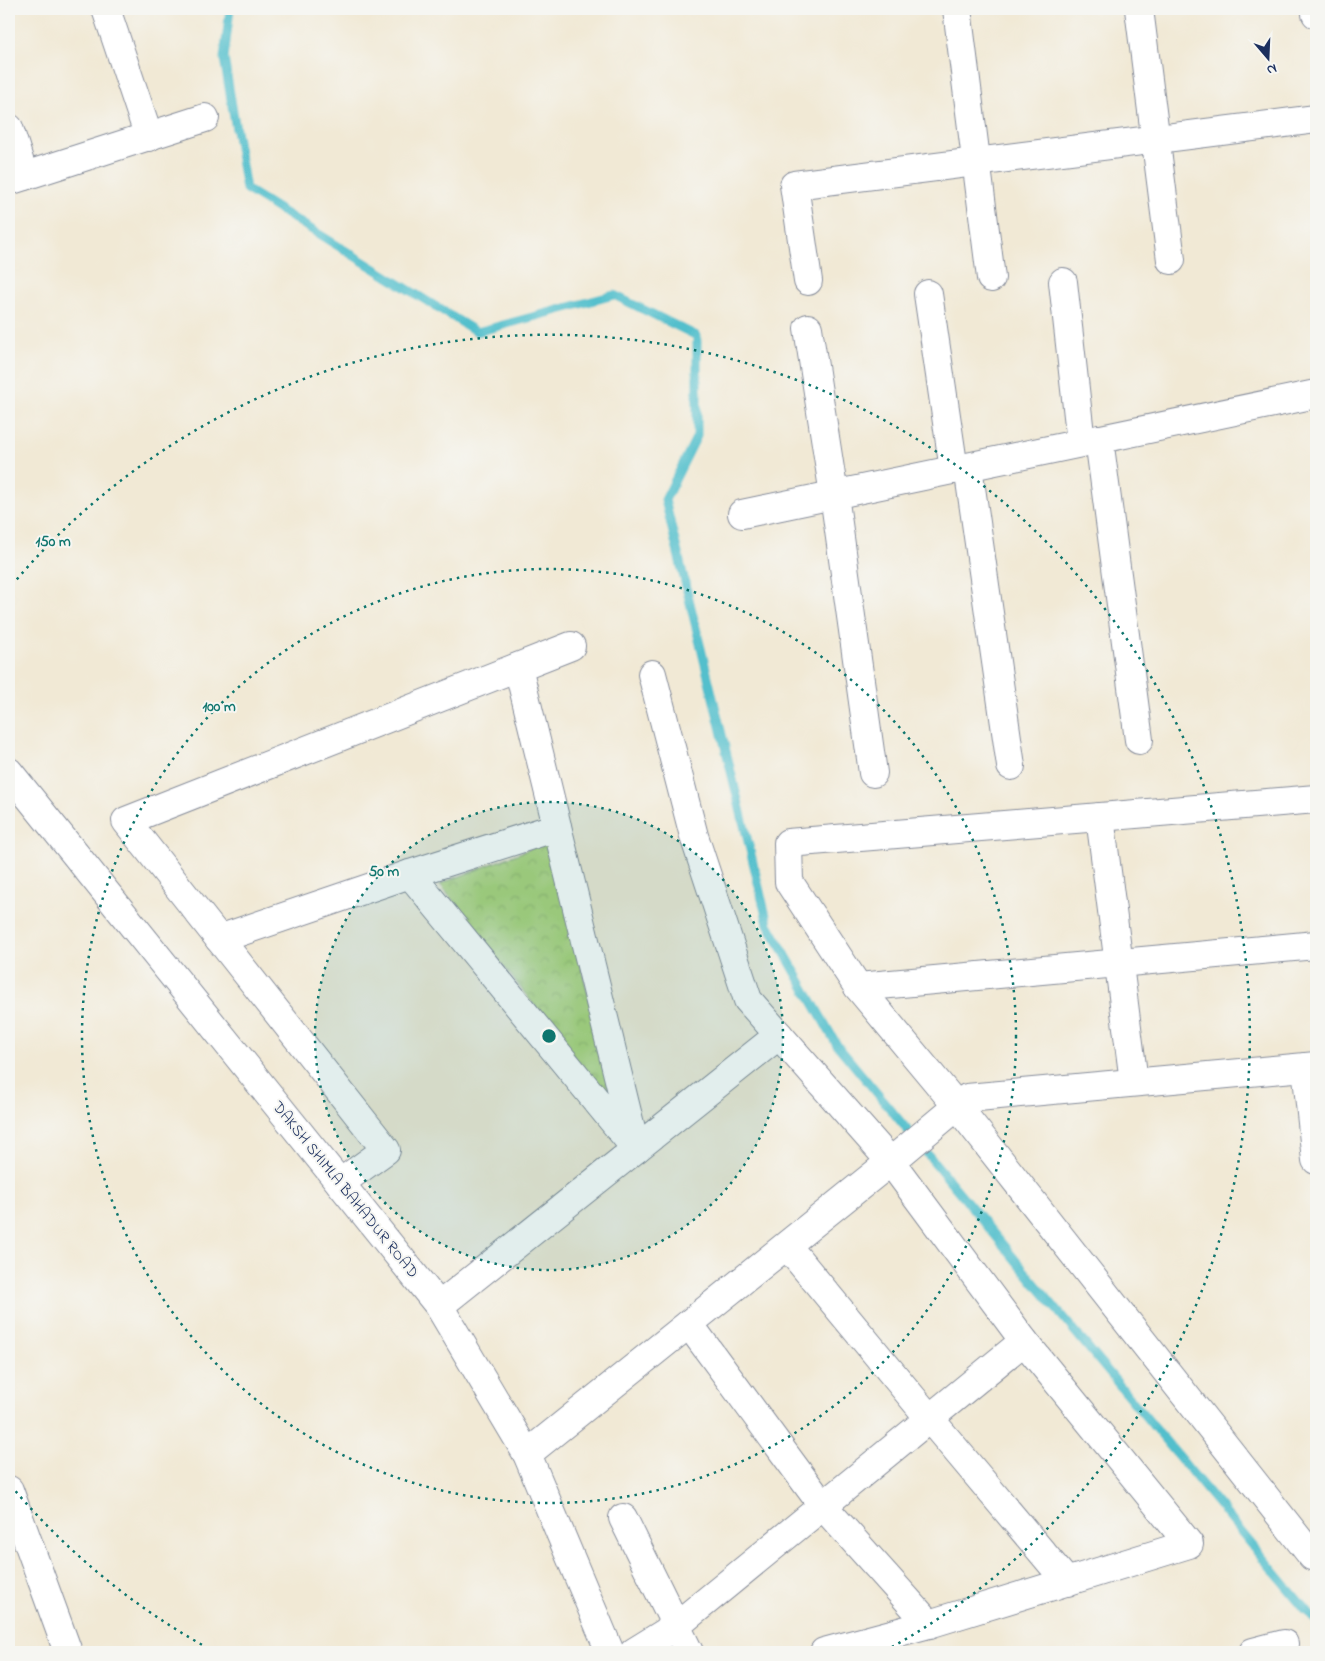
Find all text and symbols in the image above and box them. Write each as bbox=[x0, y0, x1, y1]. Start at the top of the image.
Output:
north arrow bbox=[1242, 32, 1292, 82]
text: N bbox=[1264, 57, 1280, 80]
text: 150 m bbox=[35, 531, 71, 553]
text: 100 m bbox=[202, 696, 236, 718]
text: 50 m bbox=[369, 861, 400, 883]
centre of rings bbox=[540, 1027, 558, 1045]
street label: DAKSH SHIMLA BAHADUR ROAD bbox=[265, 1096, 424, 1284]

